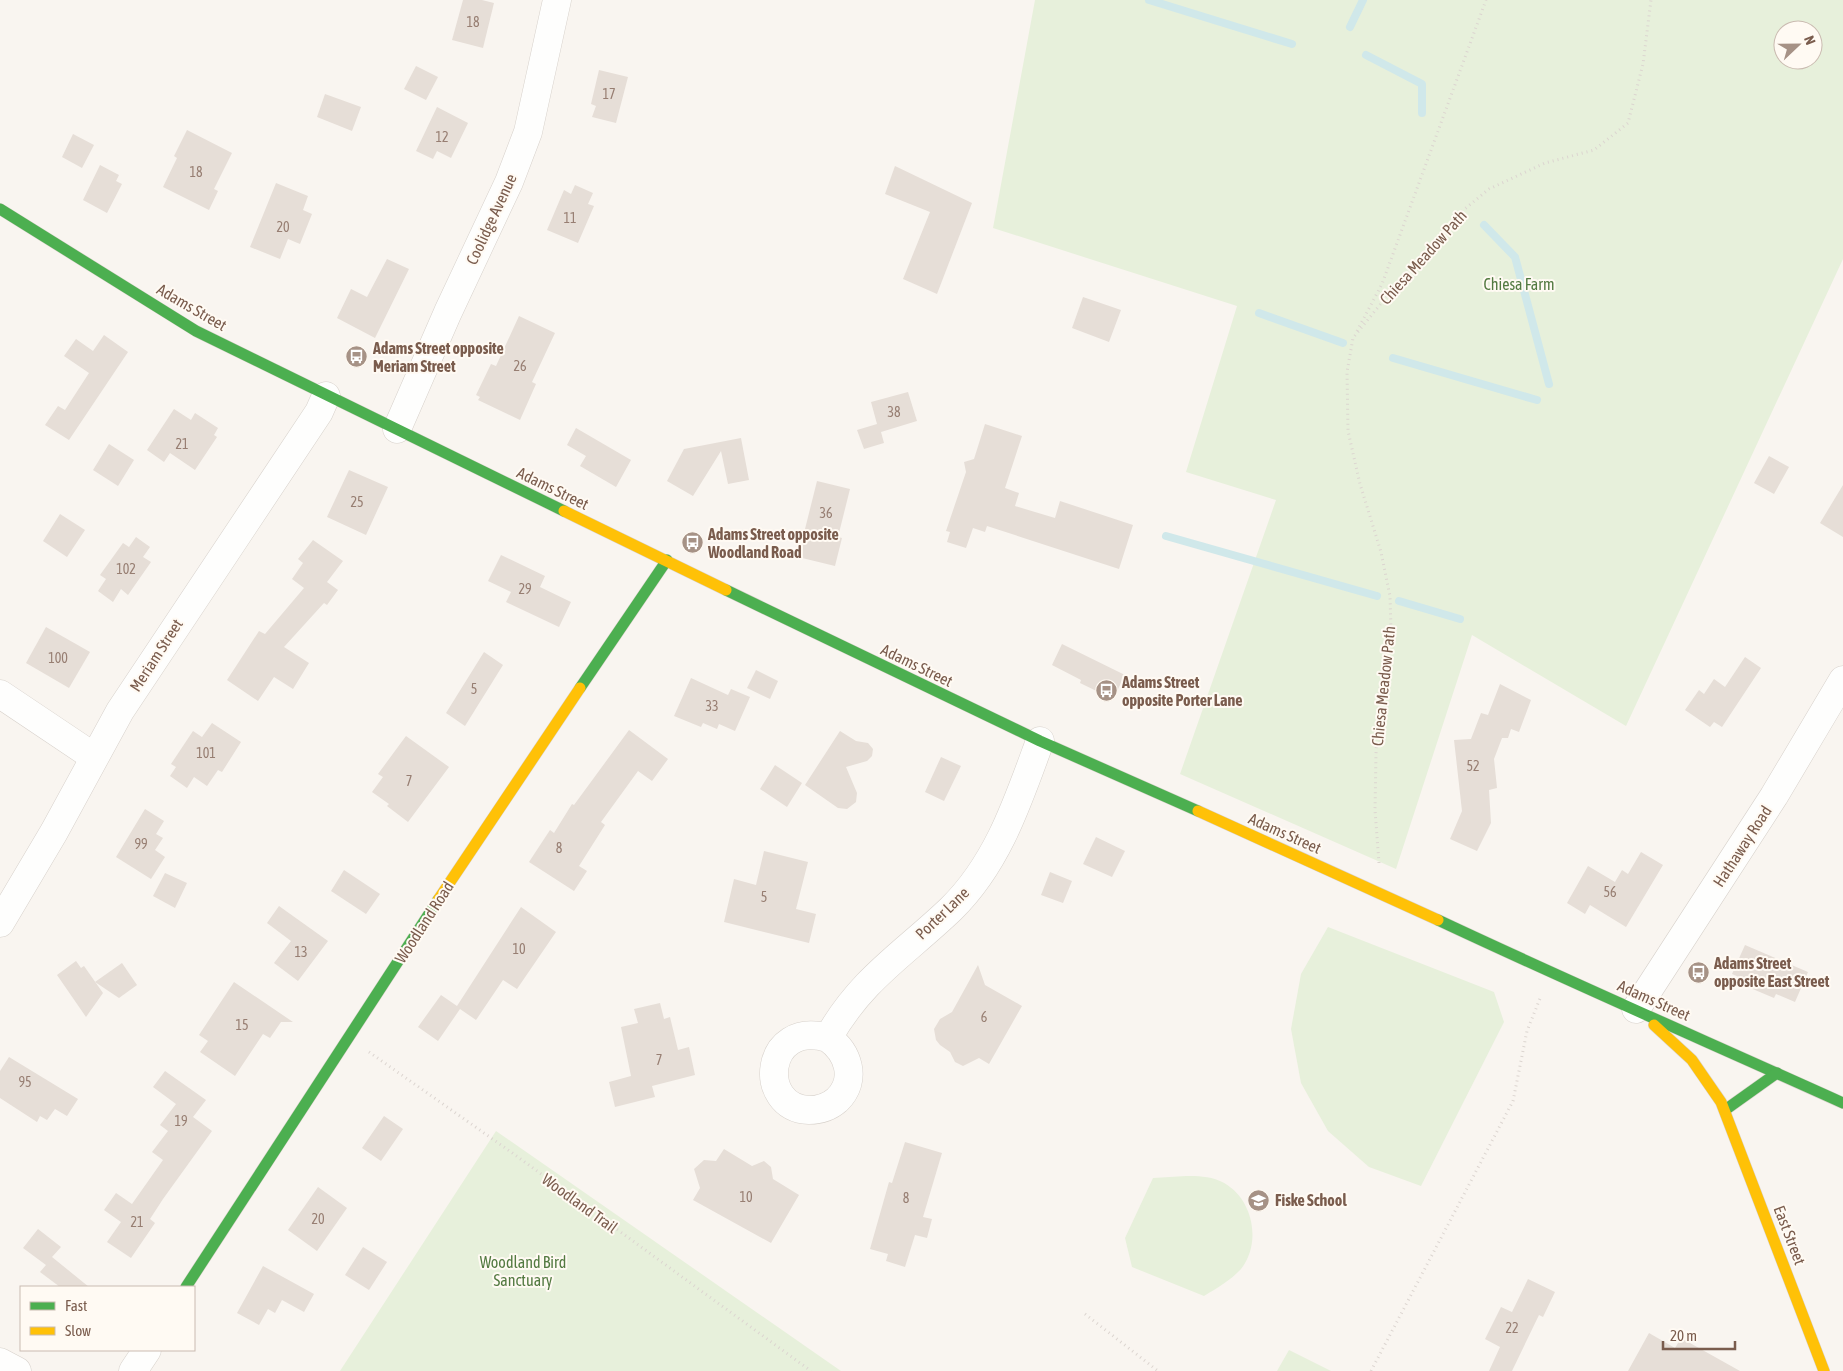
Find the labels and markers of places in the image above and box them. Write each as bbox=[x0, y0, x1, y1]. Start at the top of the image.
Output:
place label: Adams Street opposite Meriam Street bbox=[372, 339, 504, 375]
bus stop icon: Adams Street opposite Meriam Street bbox=[345, 345, 369, 369]
place label: Adams Street opposite Woodland Road bbox=[707, 525, 839, 561]
bus stop icon: Adams Street opposite Woodland Road bbox=[680, 531, 704, 555]
place label: Adams Street opposite Porter Lane bbox=[1121, 673, 1242, 709]
bus stop icon: Adams Street opposite Porter Lane bbox=[1094, 679, 1118, 703]
place label: Adams Street opposite East Street bbox=[1713, 954, 1830, 990]
bus stop icon: Adams Street opposite East Street bbox=[1686, 960, 1710, 984]
school or university icon: Fiske School bbox=[1247, 1188, 1271, 1212]
place label: Fiske School bbox=[1275, 1191, 1347, 1209]

